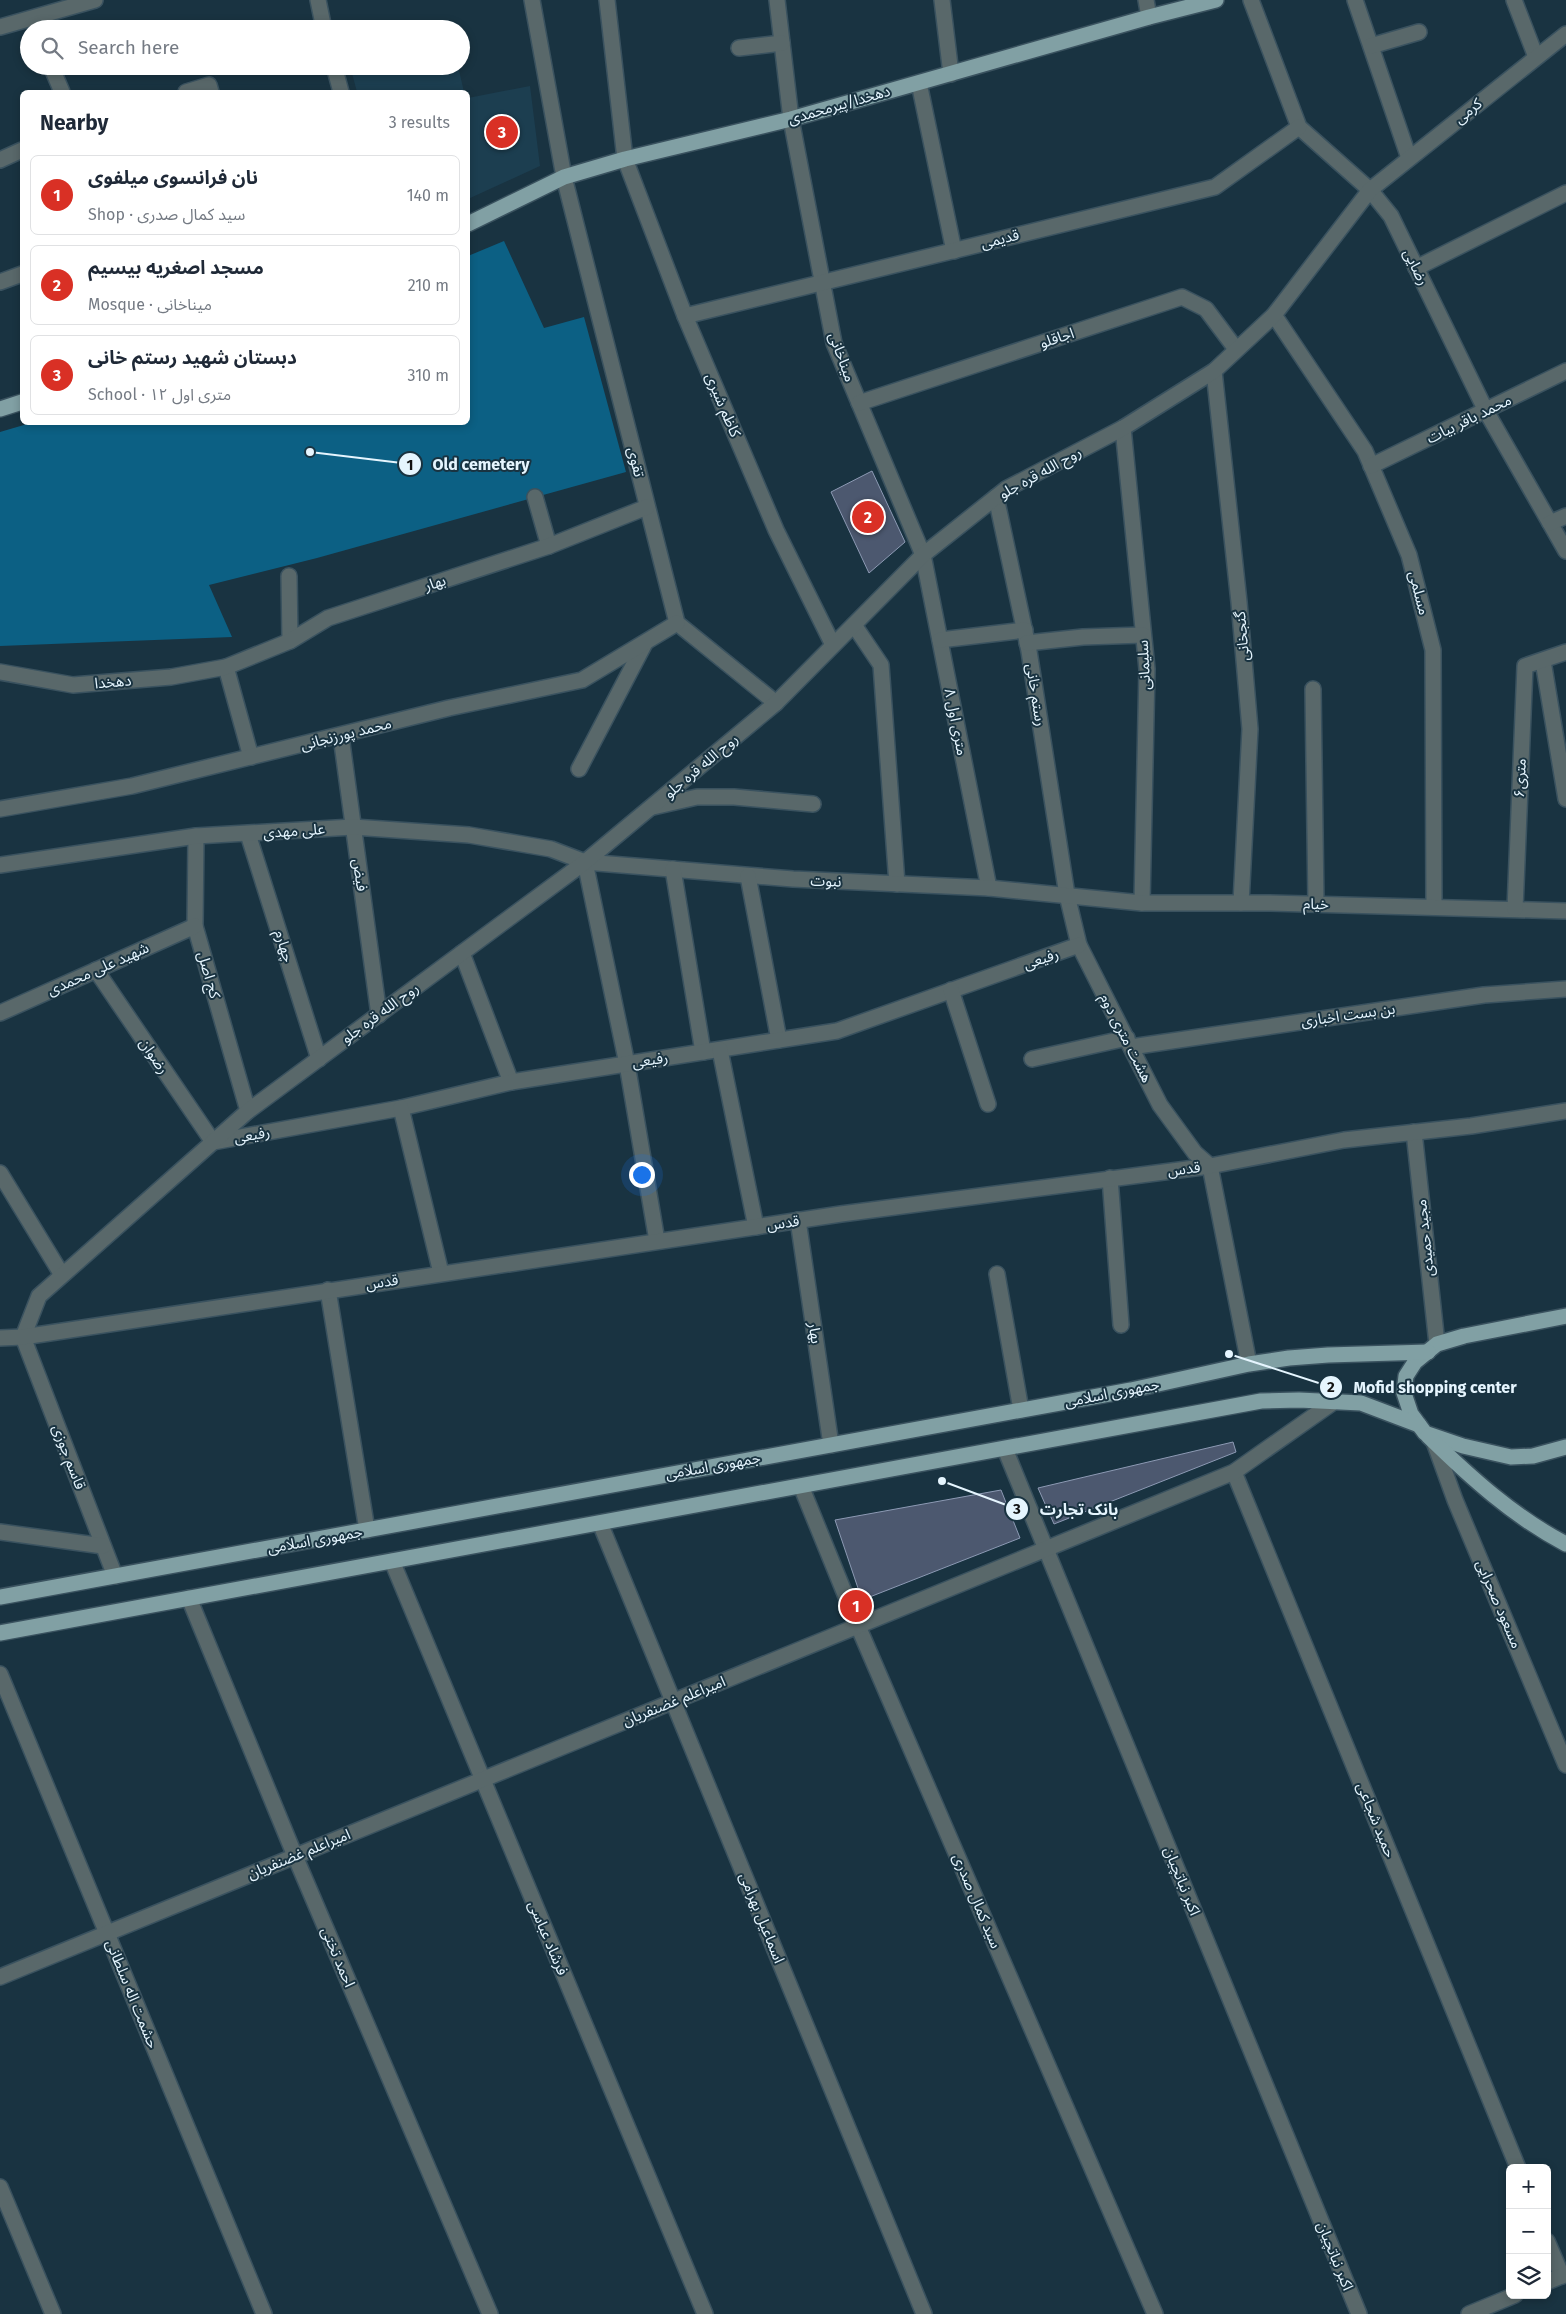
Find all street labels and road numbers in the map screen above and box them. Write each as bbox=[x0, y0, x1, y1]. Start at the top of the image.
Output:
street label: دهخدا/پیرمحمدی bbox=[786, 82, 893, 129]
street label: کرمی bbox=[1451, 94, 1486, 128]
street label: قدیمی bbox=[979, 225, 1021, 252]
street label: رضایی bbox=[1399, 246, 1433, 288]
street label: اجاقلو bbox=[1038, 324, 1076, 352]
street label: میناخانی bbox=[825, 330, 859, 384]
street label: کاظم شیری bbox=[700, 370, 745, 441]
street label: محمد باقر بیات bbox=[1424, 391, 1514, 447]
street label: روح الله قره جلو bbox=[996, 443, 1086, 506]
street label: تقوی bbox=[624, 445, 648, 479]
street label: مسلمی bbox=[1405, 569, 1433, 617]
street label: بهار bbox=[421, 571, 448, 595]
street label: گنجخانی bbox=[1231, 610, 1253, 662]
street label: سلیمانی bbox=[1134, 639, 1154, 690]
street label: رستم خانی bbox=[1020, 662, 1050, 728]
street label: دهخدا bbox=[94, 671, 132, 693]
street label: ۸ متری اول bbox=[941, 687, 971, 757]
street label: محمد پورزنجانی bbox=[299, 714, 394, 755]
street label: روح الله قره جلو bbox=[660, 730, 744, 805]
street label: ۶متری bbox=[1510, 758, 1530, 798]
street label: علی مهدی bbox=[262, 820, 326, 842]
street label: فیض bbox=[349, 858, 371, 893]
street label: نبوت bbox=[810, 871, 842, 891]
street label: خیام bbox=[1303, 895, 1329, 915]
street label: چهارم bbox=[269, 928, 297, 965]
street label: شهید علی محمدی bbox=[44, 938, 152, 999]
street label: رفیعی bbox=[1021, 945, 1061, 973]
street label: کج اصل bbox=[191, 949, 224, 1002]
street label: روح الله قره جلو bbox=[338, 979, 424, 1050]
street label: هشت متری دوم bbox=[1094, 990, 1156, 1086]
street label: بن بست اخباری bbox=[1300, 999, 1396, 1031]
street label: رضوان bbox=[135, 1035, 173, 1077]
street label: رفیعی bbox=[631, 1048, 669, 1072]
street label: رفیعی bbox=[233, 1123, 271, 1147]
street label: قدس bbox=[1167, 1158, 1202, 1180]
street label: مجید حمیدی bbox=[1412, 1199, 1438, 1277]
street label: قدس bbox=[765, 1212, 801, 1234]
street label: قدس bbox=[364, 1270, 400, 1293]
street label: بهار bbox=[804, 1320, 825, 1345]
street label: جمهوری اسلامی bbox=[1063, 1375, 1161, 1411]
street label: قاسم جوزی bbox=[47, 1422, 90, 1493]
street label: جمهوری اسلامی bbox=[664, 1449, 762, 1483]
street label: جمهوری اسلامی bbox=[266, 1523, 364, 1557]
street label: مسعود صحرایی bbox=[1472, 1557, 1526, 1651]
street label: امیراعلم غضنفریان bbox=[620, 1672, 729, 1732]
street label: حمید شجاعی bbox=[1353, 1780, 1399, 1860]
street label: امیراعلم غضنفریان bbox=[245, 1825, 354, 1885]
street label: اکبر نباتچیان bbox=[1159, 1844, 1204, 1918]
street label: سید کمال صدری bbox=[949, 1851, 1005, 1951]
street label: اسماعیل بهرامی bbox=[736, 1870, 788, 1966]
street label: فرشاد عباسی bbox=[524, 1898, 572, 1978]
street label: احمد تختی bbox=[317, 1924, 359, 1990]
street label: حشمت اله سلطانی bbox=[102, 1937, 162, 2051]
street label: اکبر نباتچیان bbox=[1312, 2219, 1357, 2293]

